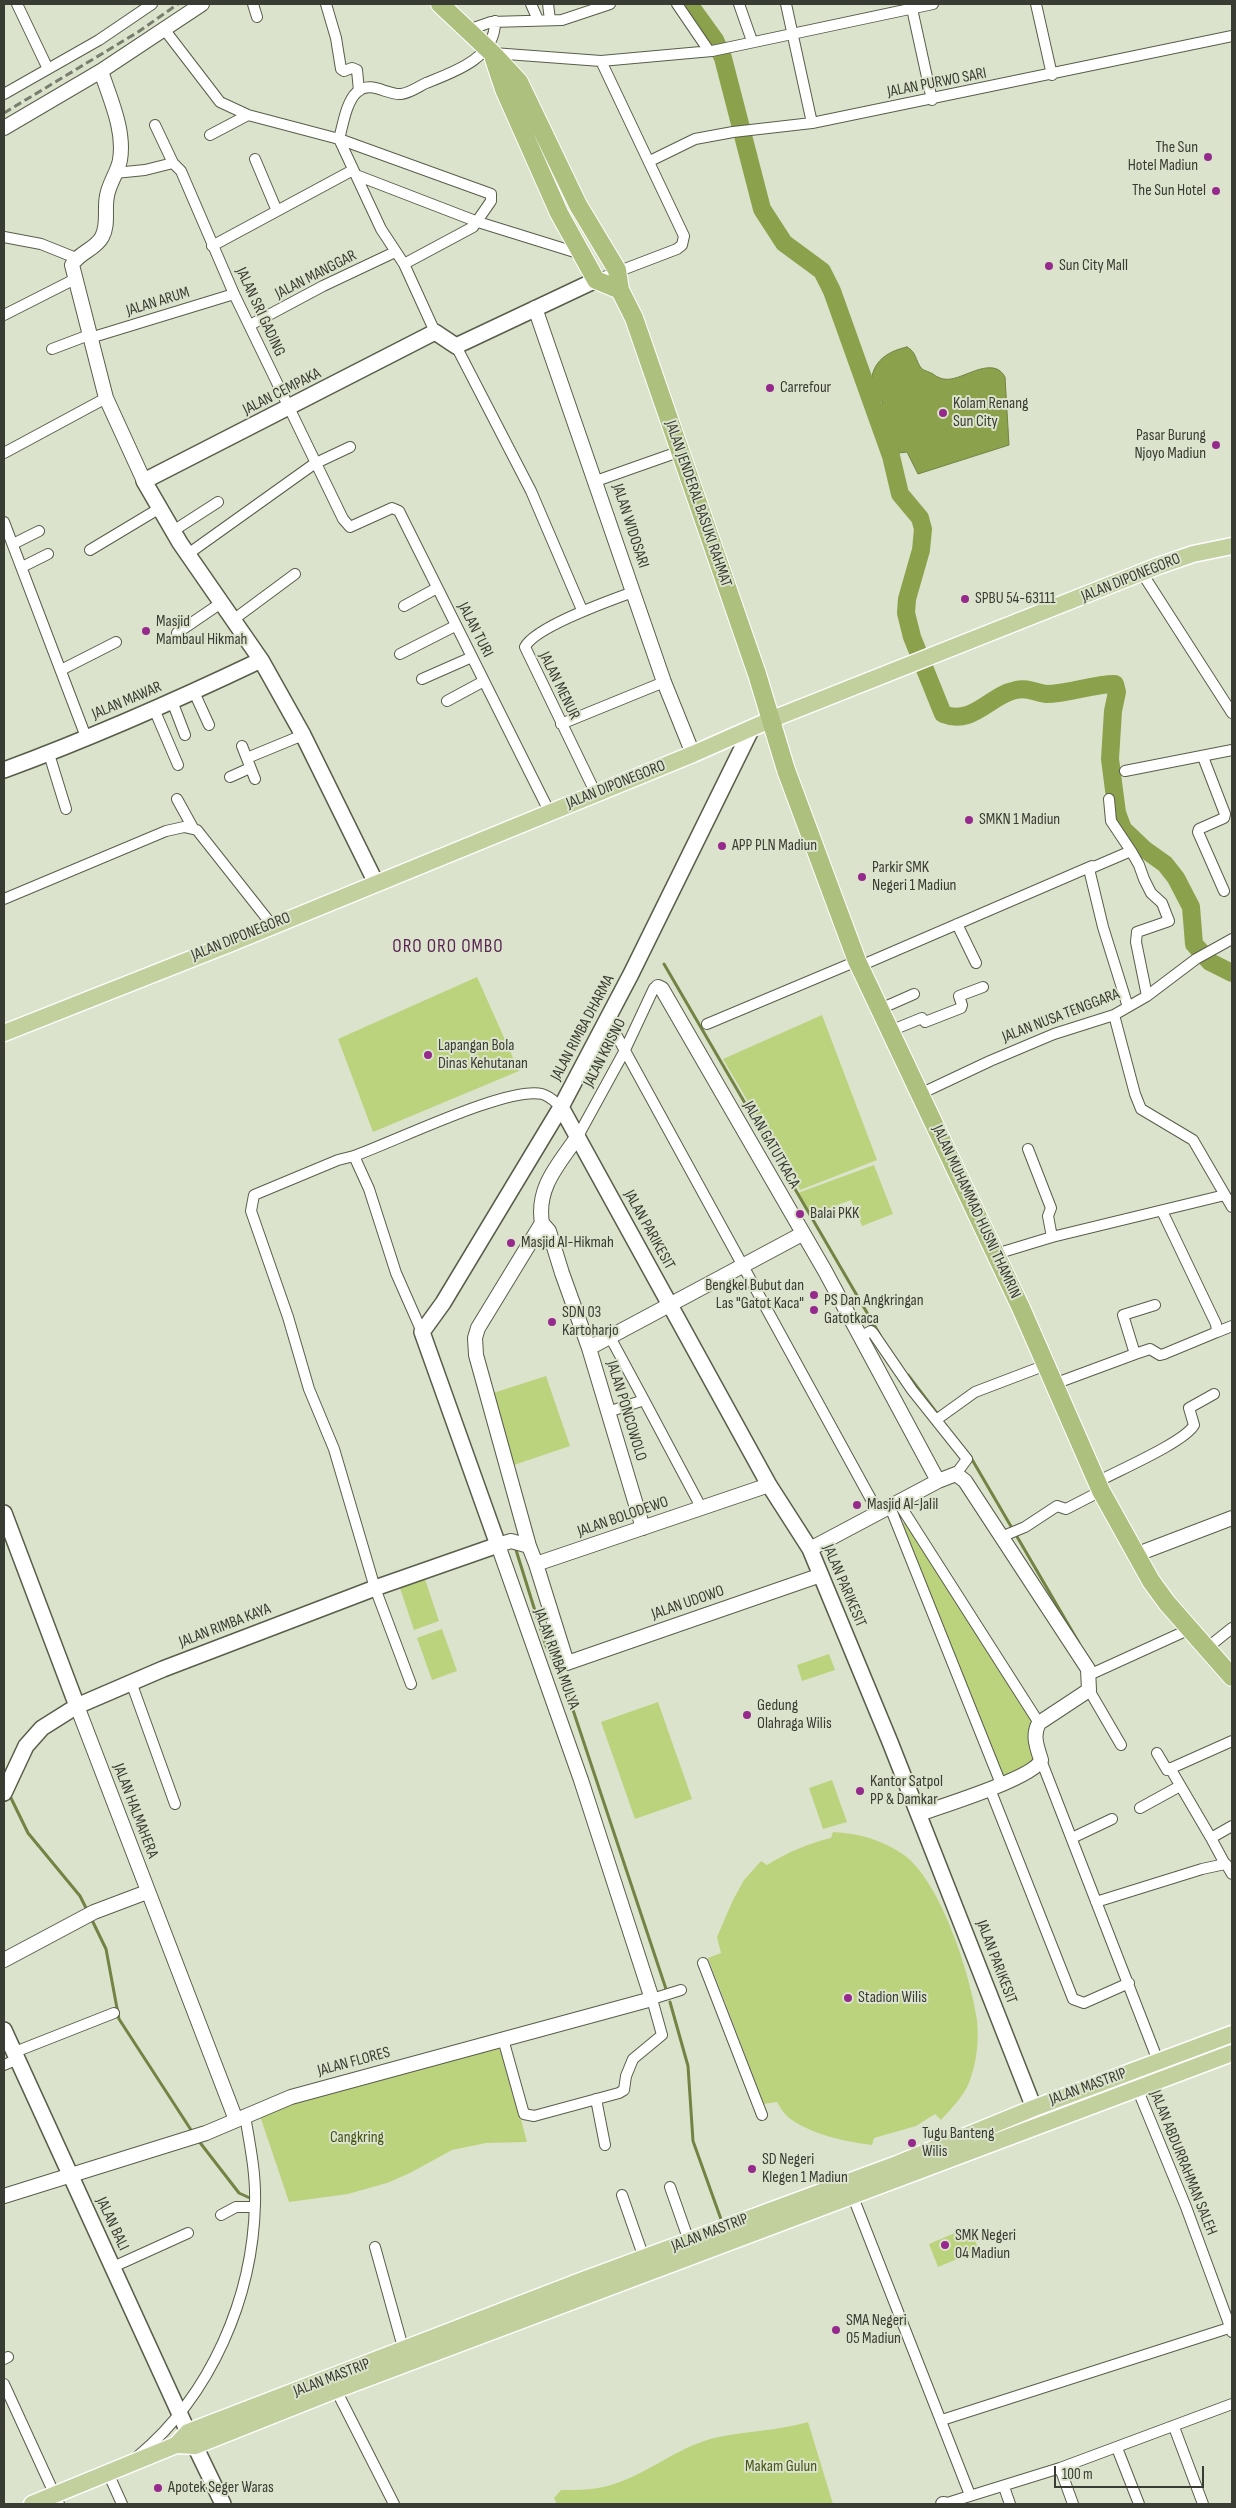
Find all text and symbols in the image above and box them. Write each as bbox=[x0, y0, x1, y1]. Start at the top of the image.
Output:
street label: JALAN PURWO SARI bbox=[886, 64, 988, 102]
place label: The Sun Hotel Madiun bbox=[1128, 138, 1198, 176]
marker: The Sun Hotel Madiun bbox=[1202, 151, 1214, 163]
place label: The Sun Hotel bbox=[1132, 181, 1206, 201]
marker: The Sun Hotel bbox=[1210, 185, 1222, 197]
street label: JALAN MANGGAR bbox=[272, 246, 360, 304]
place label: Sun City Mall bbox=[1059, 256, 1128, 276]
marker: Sun City Mall bbox=[1043, 260, 1055, 272]
street label: JALAN SRI GADING bbox=[231, 264, 289, 360]
street label: JALAN ARUM bbox=[124, 283, 192, 321]
street label: JALAN CEMPAKA bbox=[240, 364, 324, 420]
place label: Carrefour bbox=[780, 378, 831, 398]
marker: Carrefour bbox=[764, 382, 776, 394]
place label: Kolam Renang Sun City bbox=[953, 394, 1028, 432]
marker: Kolam Renang Sun City bbox=[937, 407, 949, 419]
street label: JALAN JENDERAL BASUKI RAHMAT bbox=[660, 418, 736, 590]
place label: Pasar Burung Njoyo Madiun bbox=[1134, 426, 1206, 464]
marker: Pasar Burung Njoyo Madiun bbox=[1210, 439, 1222, 451]
street label: JALAN WIDOSARI bbox=[607, 481, 653, 571]
street label: JALAN DIPONEGORO bbox=[1079, 549, 1183, 607]
place label: SPBU 54-63111 bbox=[975, 589, 1056, 609]
marker: SPBU 54-63111 bbox=[959, 593, 971, 605]
street label: JALAN TURI bbox=[453, 599, 497, 661]
place label: Masjid Mambaul Hikmah bbox=[156, 612, 247, 650]
marker: Masjid Mambaul Hikmah bbox=[140, 625, 152, 637]
street label: JALAN MENUR bbox=[534, 649, 584, 723]
street label: JALAN MAWAR bbox=[89, 678, 165, 724]
street label: JALAN DIPONEGORO bbox=[564, 756, 668, 814]
place label: SMKN 1 Madiun bbox=[979, 810, 1060, 830]
marker: SMKN 1 Madiun bbox=[963, 814, 975, 826]
place label: APP PLN Madiun bbox=[732, 836, 817, 856]
marker: APP PLN Madiun bbox=[716, 840, 728, 852]
place label: Parkir SMK Negeri 1 Madiun bbox=[872, 858, 956, 896]
marker: Parkir SMK Negeri 1 Madiun bbox=[856, 871, 868, 883]
street label: JALAN DIPONEGORO bbox=[189, 908, 293, 966]
district label: ORO ORO OMBO bbox=[391, 936, 505, 958]
street label: JALAN RIMBA DHARMA bbox=[547, 972, 619, 1084]
street label: JALAN NUSA TENGGARA bbox=[1000, 985, 1122, 1047]
street label: JALAN KRISNO bbox=[580, 1015, 630, 1091]
place label: Lapangan Bola Dinas Kehutanan bbox=[438, 1036, 528, 1074]
marker: Lapangan Bola Dinas Kehutanan bbox=[422, 1049, 434, 1061]
street label: JALAN GATUTKACA bbox=[738, 1098, 804, 1192]
street label: JALAN MUHAMMAD HUSNI THAMRIN bbox=[927, 1122, 1025, 1302]
street label: JALAN PARIKESIT bbox=[619, 1187, 679, 1273]
place label: Balai PKK bbox=[810, 1204, 859, 1224]
marker: Balai PKK bbox=[794, 1208, 806, 1220]
place label: Masjid Al-Hikmah bbox=[521, 1233, 614, 1253]
marker: Masjid Al-Hikmah bbox=[505, 1237, 517, 1249]
place label: Bengkel Bubut dan Las "Gatot Kaca" bbox=[705, 1276, 804, 1314]
marker: Bengkel Bubut dan Las "Gatot Kaca" bbox=[808, 1289, 820, 1301]
place label: PS Dan Angkringan Gatotkaca bbox=[824, 1291, 924, 1329]
place label: SDN 03 Kartoharjo bbox=[562, 1303, 619, 1341]
marker: PS Dan Angkringan Gatotkaca bbox=[808, 1304, 820, 1316]
marker: SDN 03 Kartoharjo bbox=[546, 1316, 558, 1328]
street label: JALAN PONCOWOLO bbox=[602, 1359, 650, 1463]
street label: JALAN BOLODEWO bbox=[575, 1492, 671, 1542]
place label: Masjid Al-Jalil bbox=[867, 1495, 938, 1515]
marker: Masjid Al-Jalil bbox=[851, 1499, 863, 1511]
street label: JALAN PARIKESIT bbox=[818, 1542, 870, 1630]
street label: JALAN UDOWO bbox=[649, 1582, 727, 1624]
street label: JALAN RIMBA KAYA bbox=[176, 1600, 274, 1652]
street label: JALAN RIMBA MULYA bbox=[529, 1606, 583, 1712]
place label: Gedung Olahraga Wilis bbox=[757, 1696, 832, 1734]
marker: Gedung Olahraga Wilis bbox=[741, 1709, 753, 1721]
street label: JALAN HALMAHERA bbox=[108, 1761, 162, 1861]
place label: Kantor Satpol PP & Damkar bbox=[870, 1772, 943, 1810]
marker: Kantor Satpol PP & Damkar bbox=[854, 1785, 866, 1797]
street label: JALAN PARIKESIT bbox=[971, 1918, 1021, 2006]
place label: Stadion Wilis bbox=[858, 1988, 927, 2008]
marker: Stadion Wilis bbox=[842, 1992, 854, 2004]
street label: JALAN FLORES bbox=[316, 2043, 392, 2081]
street label: JALAN MASTRIP bbox=[1047, 2064, 1129, 2110]
street label: JALAN ABDURRAHMAN SALEH bbox=[1145, 2088, 1221, 2238]
place label: Tugu Banteng Wilis bbox=[922, 2124, 994, 2162]
park label: Cangkring bbox=[330, 2128, 384, 2148]
marker: Tugu Banteng Wilis bbox=[906, 2137, 918, 2149]
place label: SD Negeri Klegen 1 Madiun bbox=[762, 2150, 848, 2188]
marker: SD Negeri Klegen 1 Madiun bbox=[746, 2163, 758, 2175]
street label: JALAN BALI bbox=[91, 2194, 133, 2254]
street label: JALAN MASTRIP bbox=[669, 2210, 751, 2256]
place label: SMK Negeri 04 Madiun bbox=[955, 2226, 1016, 2264]
marker: SMK Negeri 04 Madiun bbox=[939, 2239, 951, 2251]
place label: SMA Negeri 05 Madiun bbox=[846, 2311, 907, 2349]
marker: SMA Negeri 05 Madiun bbox=[830, 2324, 842, 2336]
street label: JALAN MASTRIP bbox=[291, 2355, 373, 2401]
scale bar bbox=[1056, 2456, 1206, 2488]
park label: Makam Gulun bbox=[745, 2457, 817, 2477]
text: 100 m bbox=[1062, 2465, 1093, 2484]
place label: Apotek Seger Waras bbox=[168, 2478, 274, 2498]
marker: Apotek Seger Waras bbox=[152, 2482, 164, 2494]

